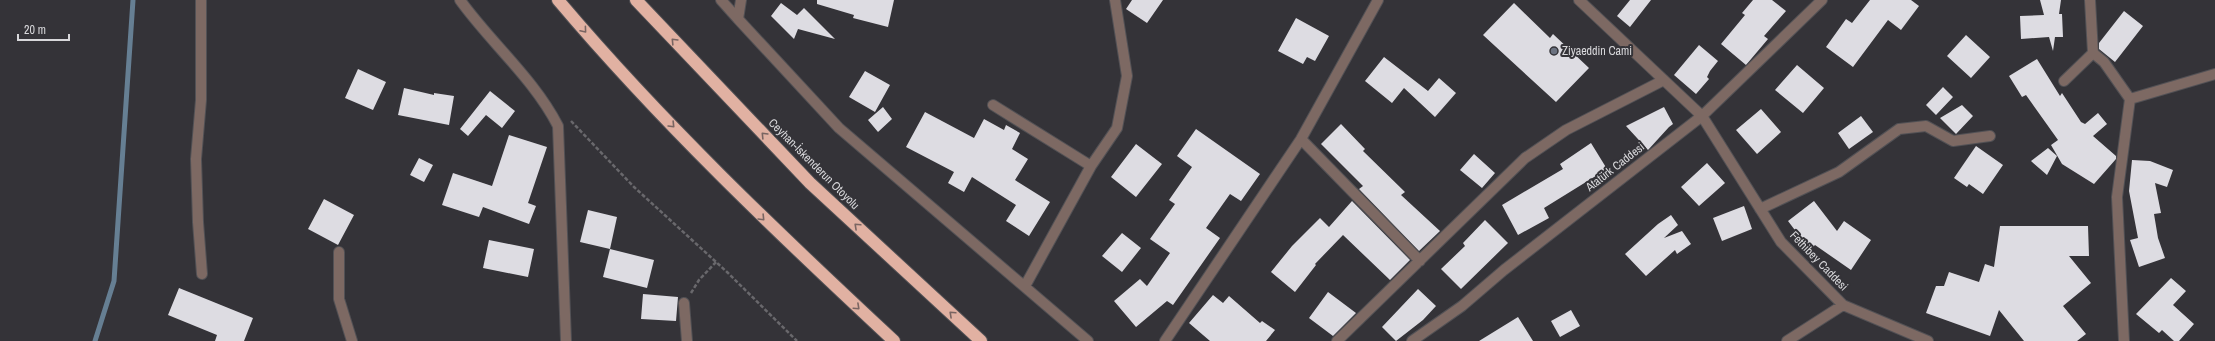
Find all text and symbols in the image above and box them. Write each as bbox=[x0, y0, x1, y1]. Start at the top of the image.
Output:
scale bar bbox=[18, 16, 69, 42]
text: 20 m bbox=[24, 22, 46, 38]
one-way arrow bbox=[579, 25, 586, 32]
one-way arrow bbox=[671, 38, 679, 46]
place label: Ziyaeddin Cami bbox=[1562, 43, 1632, 59]
marker: Ziyaeddin Cami bbox=[1549, 46, 1559, 56]
street label: Ceyhan-İskenderun Otoyolu bbox=[765, 115, 863, 213]
one-way arrow bbox=[667, 120, 675, 128]
one-way arrow bbox=[761, 132, 769, 140]
street label: Atatürk Caddesi bbox=[1581, 139, 1648, 196]
one-way arrow bbox=[758, 213, 765, 221]
one-way arrow bbox=[854, 223, 862, 231]
street label: Fethibey Caddesi bbox=[1786, 228, 1852, 294]
one-way arrow bbox=[852, 303, 860, 310]
one-way arrow bbox=[949, 312, 957, 319]

